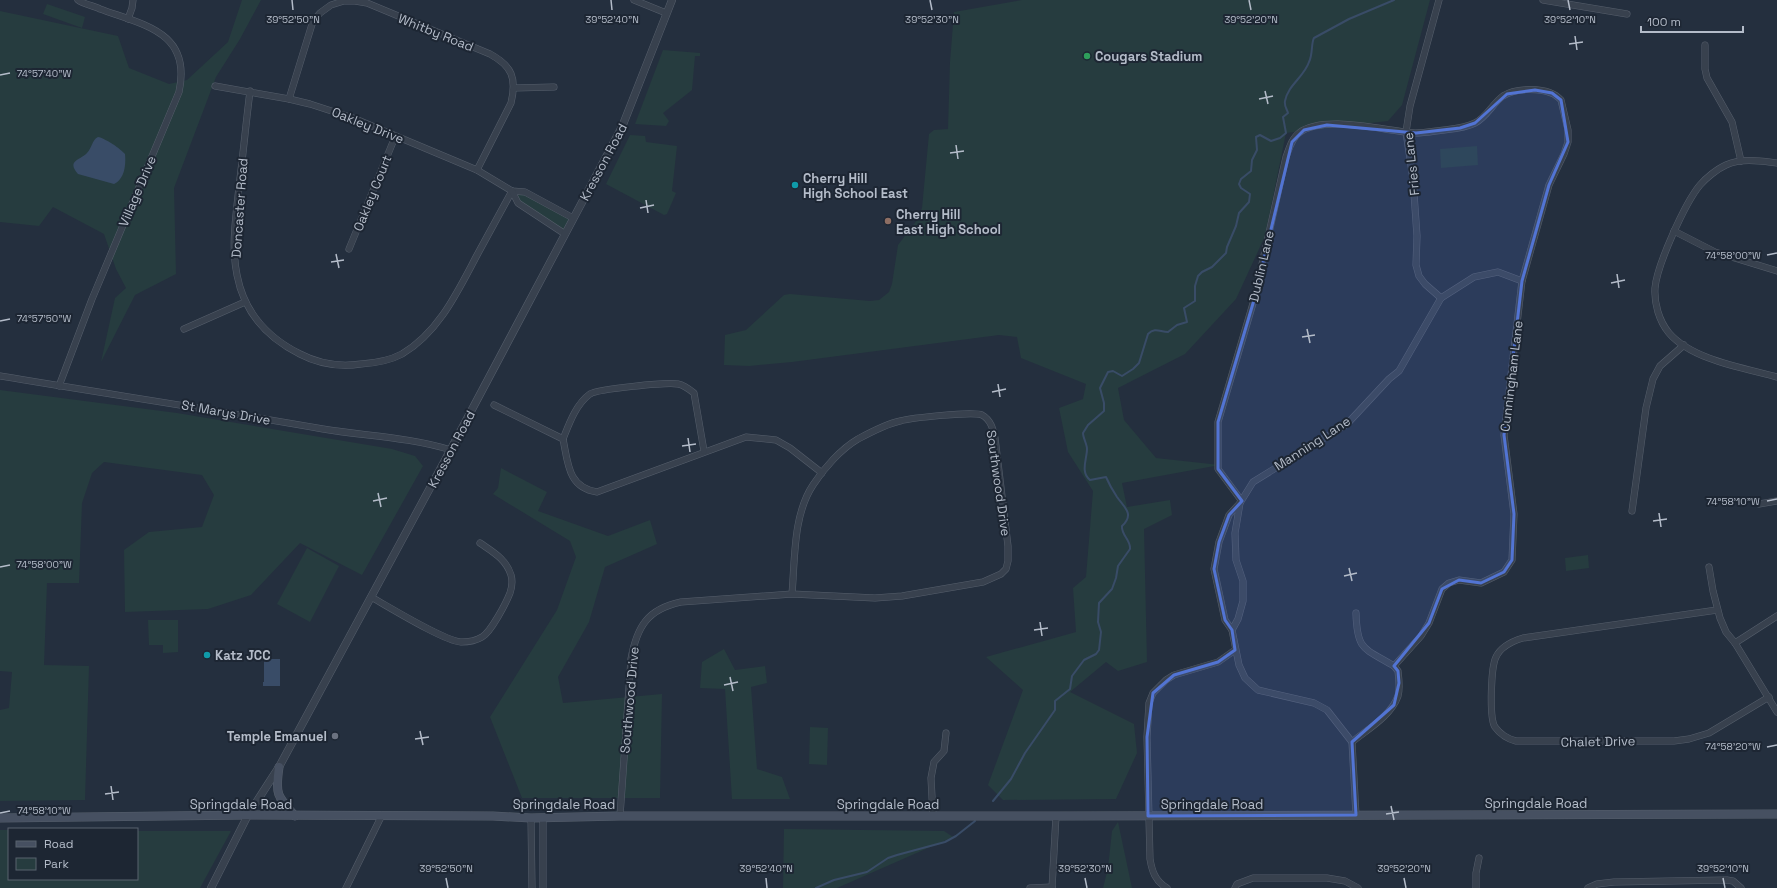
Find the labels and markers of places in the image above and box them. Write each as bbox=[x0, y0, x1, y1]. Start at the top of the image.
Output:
place label: Cougars Stadium bbox=[1095, 48, 1202, 65]
marker: Cougars Stadium bbox=[1082, 51, 1092, 61]
place label: Cherry Hill High School East bbox=[803, 170, 908, 202]
marker: Cherry Hill High School East bbox=[790, 180, 800, 190]
place label: Cherry Hill East High School bbox=[896, 206, 1001, 238]
marker: Cherry Hill East High School bbox=[883, 216, 893, 226]
place label: Katz JCC bbox=[215, 647, 271, 664]
marker: Katz JCC bbox=[202, 650, 212, 660]
place label: Temple Emanuel bbox=[227, 728, 327, 745]
marker: Temple Emanuel bbox=[330, 731, 340, 741]

